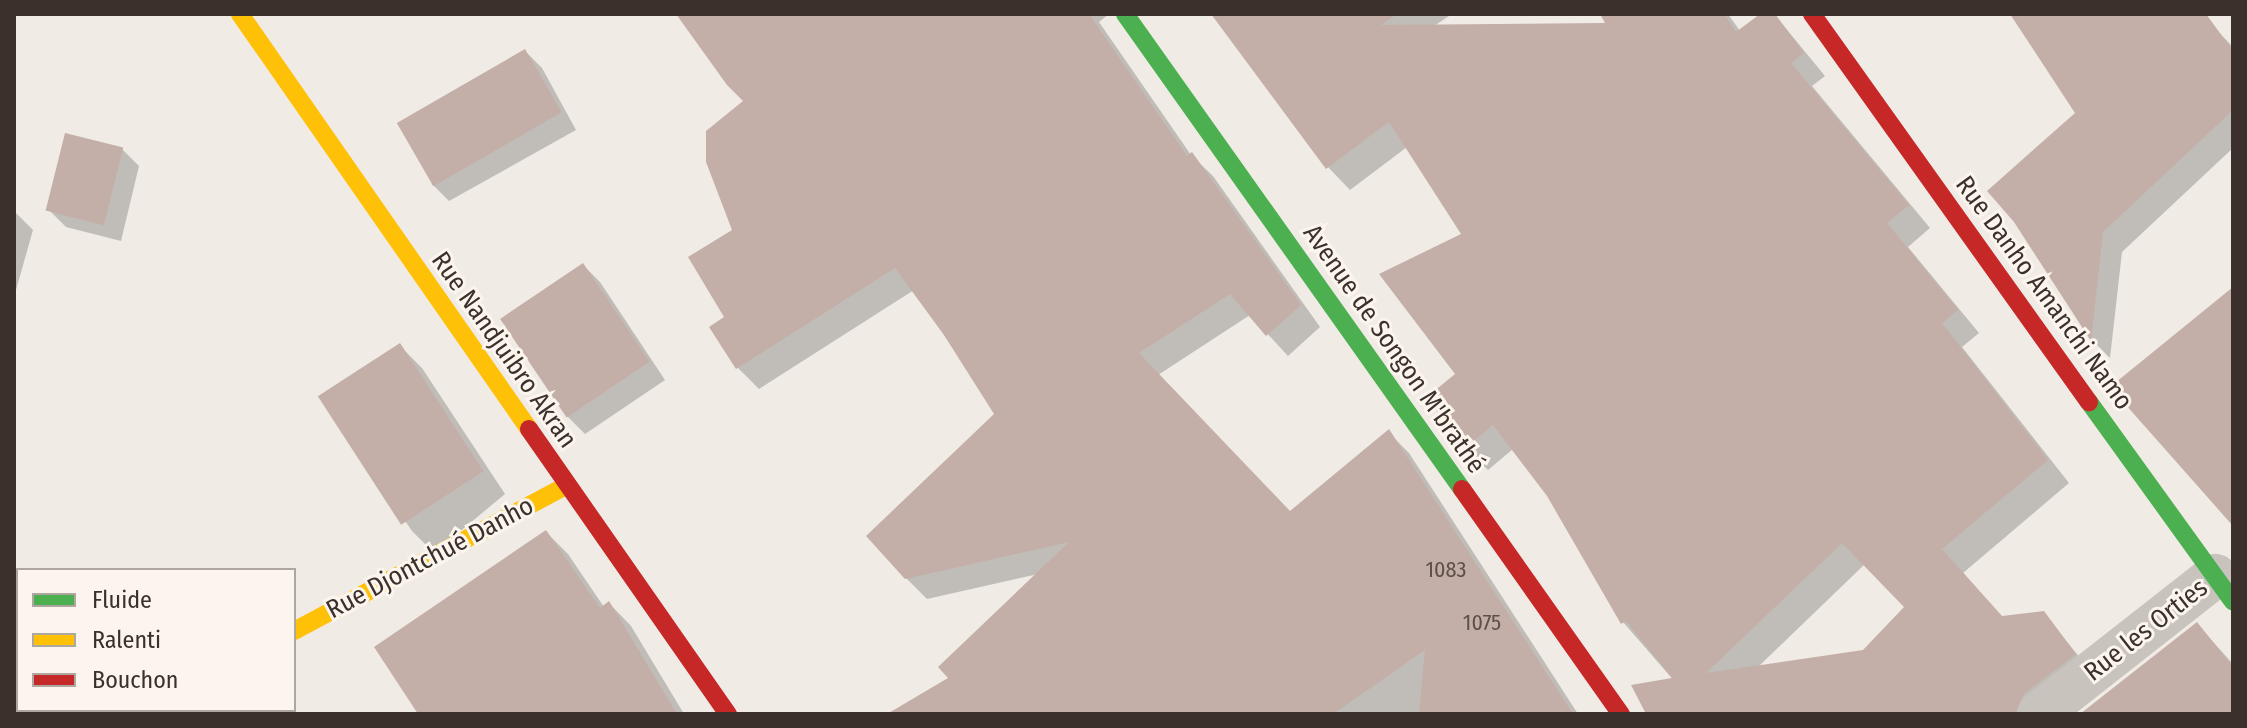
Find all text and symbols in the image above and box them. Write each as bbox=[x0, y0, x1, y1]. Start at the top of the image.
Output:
street label: Rue Danho Amanchi Namo bbox=[1949, 170, 2139, 416]
street label: Avenue de Songon M'brathé bbox=[1296, 219, 1492, 479]
street label: Rue Nandjuibro Akran bbox=[425, 246, 583, 454]
street label: Rue Djontchué Danho bbox=[321, 490, 539, 626]
house number: 1083 bbox=[1426, 557, 1466, 583]
legend bbox=[16, 568, 296, 712]
street label: Rue les Orties bbox=[2078, 572, 2214, 688]
text: Fluide bbox=[92, 586, 152, 614]
house number: 1075 bbox=[1463, 610, 1501, 636]
text: Ralenti bbox=[92, 626, 161, 654]
text: Bouchon bbox=[92, 666, 179, 694]

